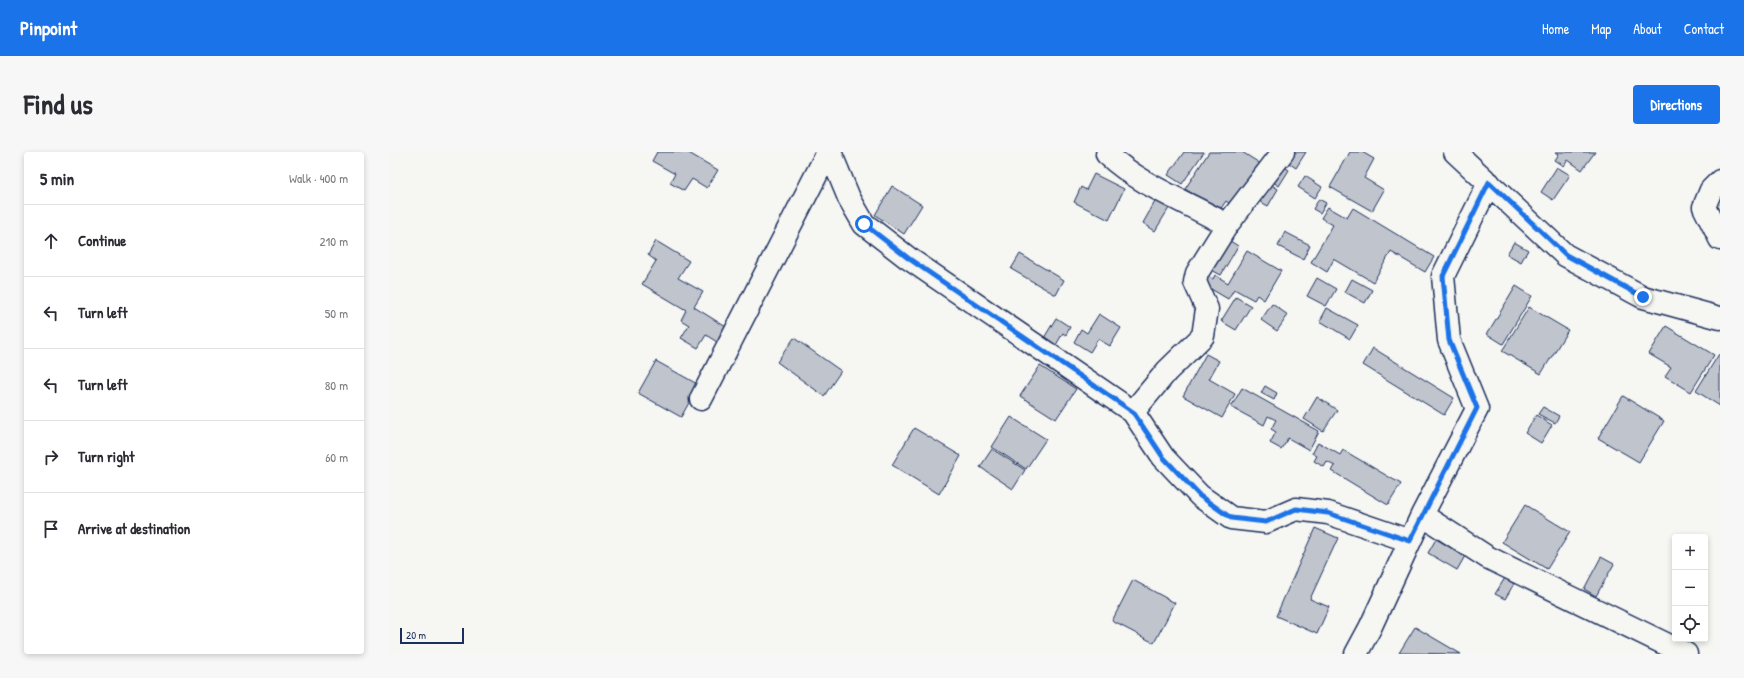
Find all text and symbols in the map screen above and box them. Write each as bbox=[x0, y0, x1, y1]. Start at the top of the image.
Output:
text: Pinpoint bbox=[20, 15, 77, 41]
text: Home bbox=[1542, 19, 1569, 38]
text: Map bbox=[1591, 19, 1611, 38]
text: About bbox=[1633, 19, 1662, 38]
text: Contact bbox=[1684, 19, 1724, 38]
text: Find us bbox=[24, 85, 93, 123]
button: Directions bbox=[1633, 85, 1720, 124]
text: 5 min bbox=[40, 167, 74, 190]
text: Walk · 400 m bbox=[289, 169, 348, 187]
route start bbox=[855, 215, 873, 233]
icon: ahead bbox=[40, 230, 62, 252]
text: Continue bbox=[78, 230, 126, 251]
text: 210 m bbox=[320, 232, 348, 250]
route end bbox=[1634, 288, 1652, 306]
icon: left bbox=[40, 302, 62, 324]
text: Turn left bbox=[78, 302, 128, 323]
text: 50 m bbox=[325, 304, 348, 322]
icon: left bbox=[40, 374, 62, 396]
text: Turn left bbox=[78, 374, 128, 395]
text: 80 m bbox=[325, 376, 348, 394]
icon: right bbox=[40, 446, 62, 468]
text: Turn right bbox=[78, 446, 134, 467]
text: 60 m bbox=[325, 448, 348, 466]
icon: arrive bbox=[40, 518, 62, 540]
text: Arrive at destination bbox=[78, 518, 190, 539]
map controls bbox=[1672, 534, 1708, 642]
button: + bbox=[1672, 534, 1708, 570]
button: − bbox=[1672, 570, 1708, 606]
button: locate bbox=[1672, 606, 1708, 642]
scale bar bbox=[400, 626, 464, 645]
text: 20 m bbox=[406, 628, 426, 642]

